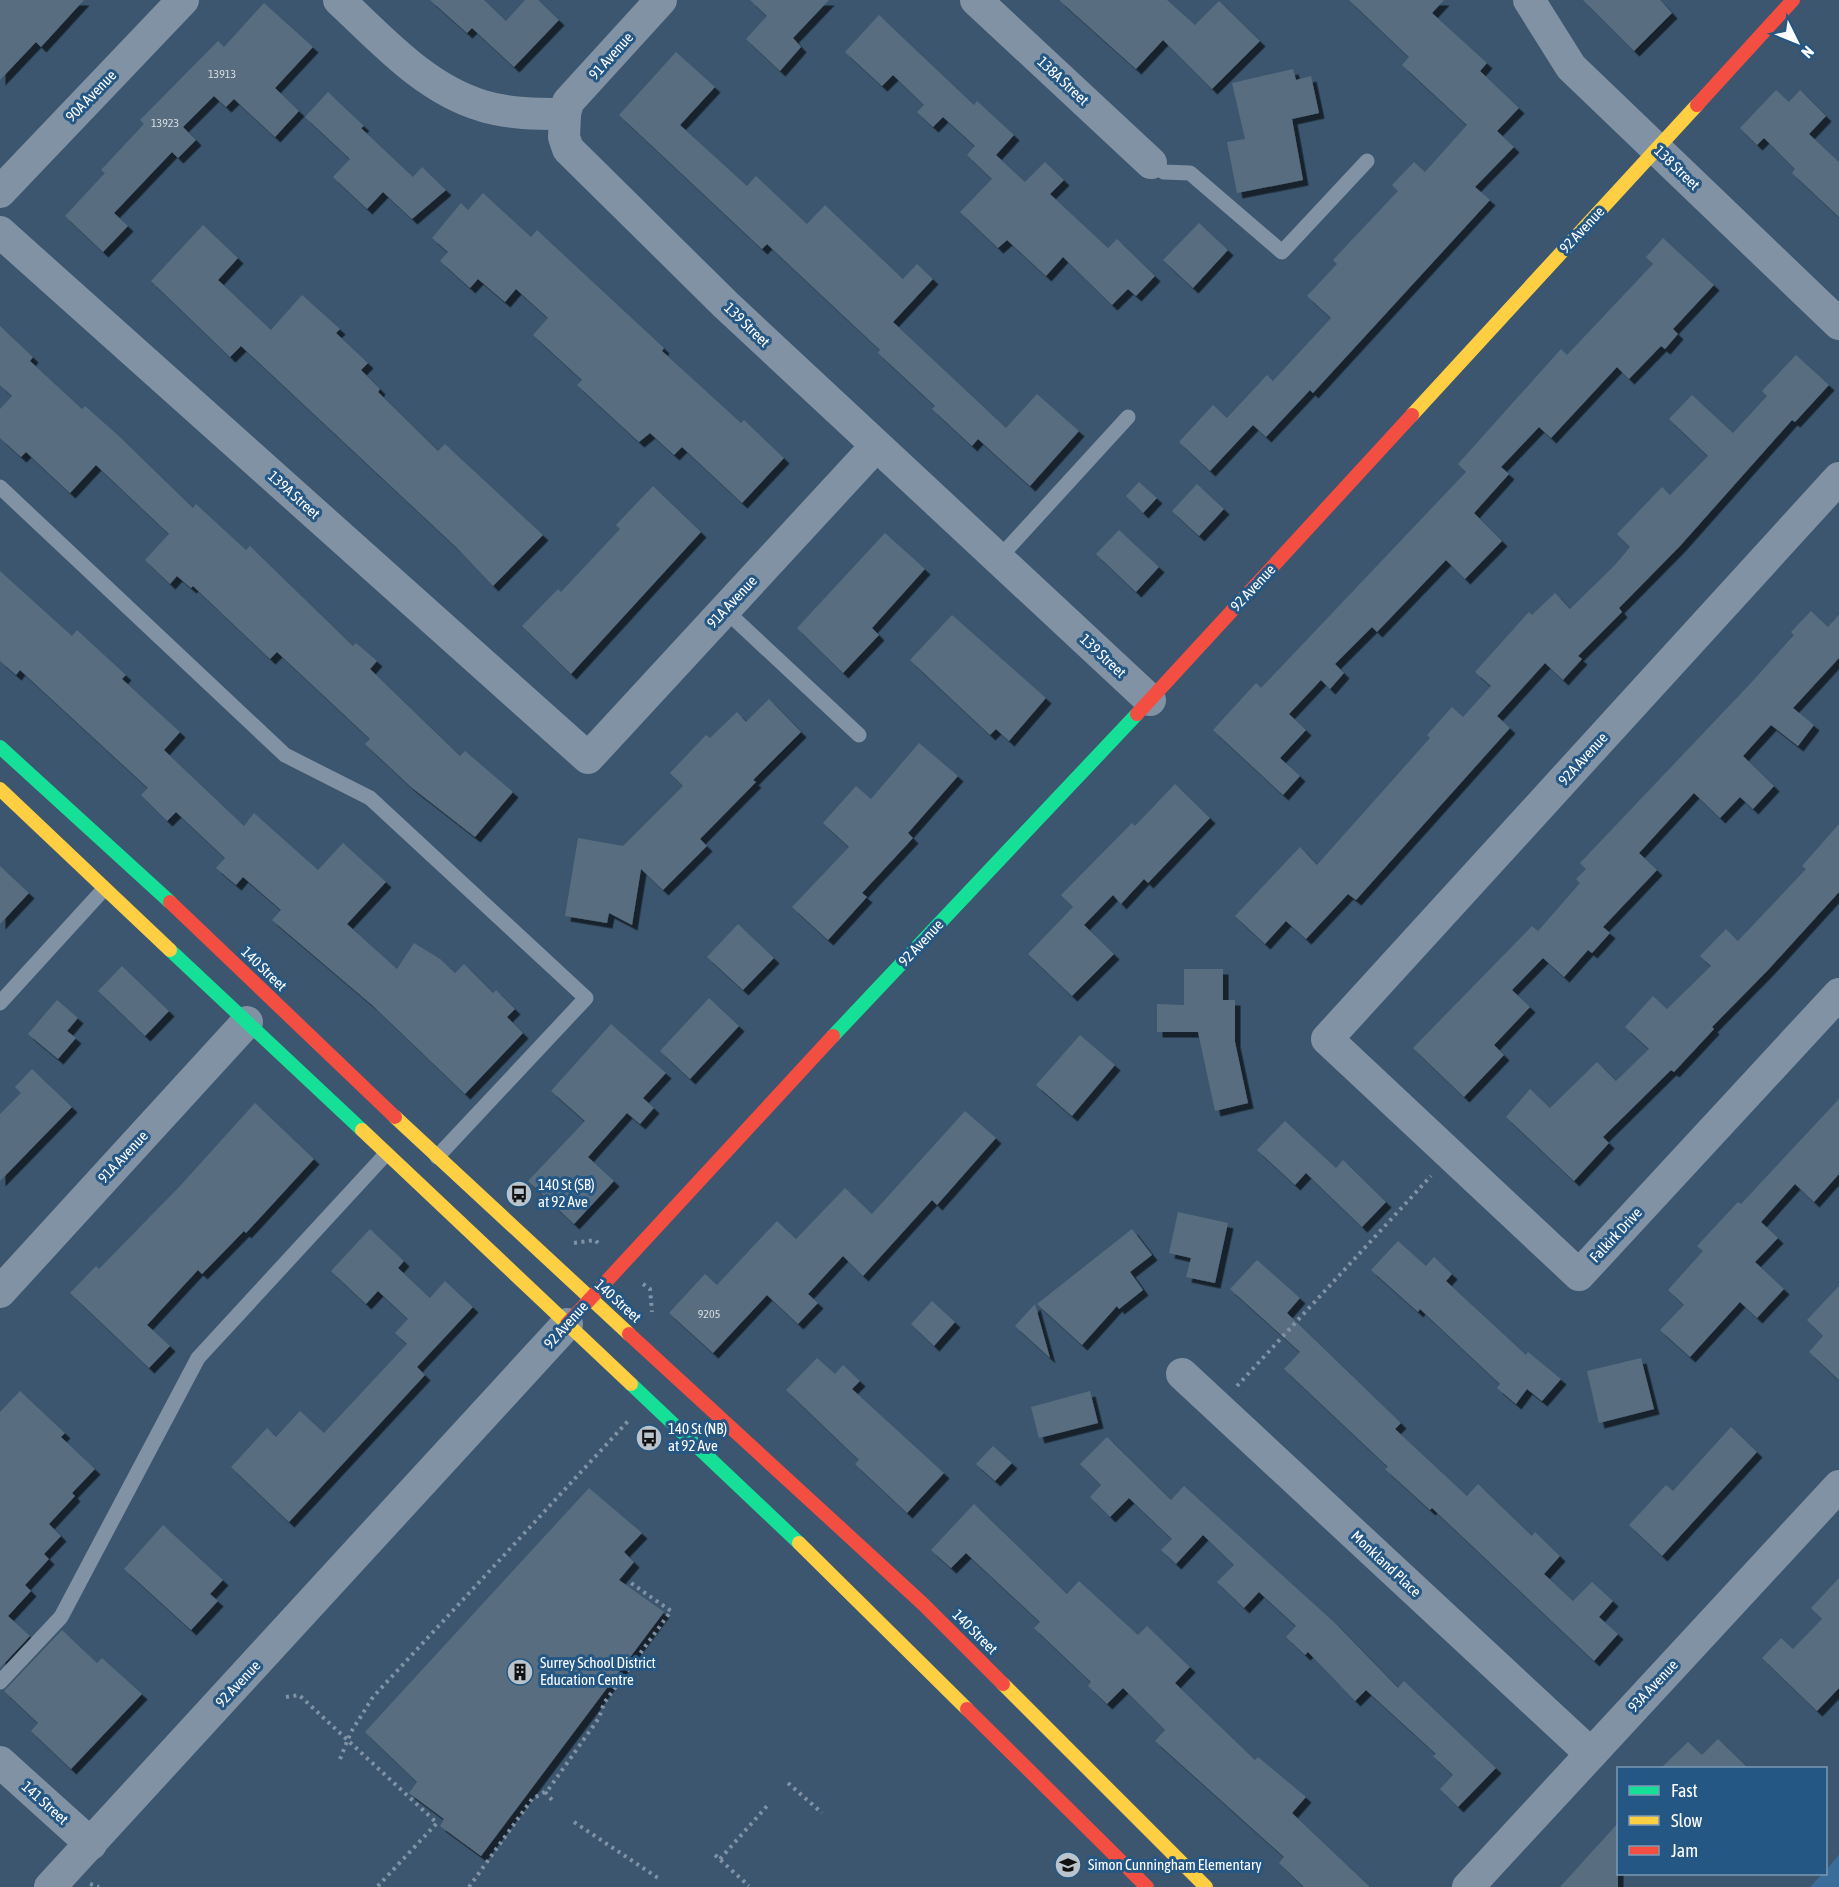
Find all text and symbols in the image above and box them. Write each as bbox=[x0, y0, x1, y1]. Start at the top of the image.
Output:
north arrow bbox=[1767, 12, 1827, 72]
street label: 91 Avenue bbox=[585, 28, 636, 83]
text: N bbox=[1798, 43, 1818, 62]
street label: 138A Street bbox=[1034, 53, 1092, 108]
street label: 90A Avenue bbox=[62, 66, 119, 125]
house number: 13913 bbox=[208, 67, 236, 81]
house number: 13923 bbox=[151, 116, 179, 130]
street label: 138 Street bbox=[1651, 142, 1703, 193]
street label: 92 Avenue bbox=[1556, 203, 1608, 257]
street label: 139 Street bbox=[721, 299, 773, 350]
street label: 139A Street bbox=[265, 467, 324, 522]
street label: 92 Avenue bbox=[1227, 561, 1279, 615]
street label: 91A Avenue bbox=[703, 572, 760, 631]
street label: 139 Street bbox=[1077, 630, 1130, 681]
street label: 92A Avenue bbox=[1555, 729, 1611, 789]
street label: 92 Avenue bbox=[895, 916, 947, 970]
street label: 140 Street bbox=[238, 943, 290, 994]
street label: 91A Avenue bbox=[94, 1127, 151, 1186]
place label: 140 St (SB) at 92 Ave bbox=[538, 1176, 595, 1210]
bus stop icon: 140 St (SB) at 92 Ave bbox=[504, 1179, 534, 1209]
street label: Falkirk Drive bbox=[1586, 1204, 1645, 1266]
street label: 140 Street bbox=[592, 1276, 645, 1326]
street label: 92 Avenue bbox=[540, 1297, 591, 1352]
house number: 9205 bbox=[698, 1307, 720, 1321]
place label: 140 St (NB) at 92 Ave bbox=[668, 1420, 727, 1454]
bus stop icon: 140 St (NB) at 92 Ave bbox=[634, 1423, 664, 1453]
street label: Monkland Place bbox=[1348, 1527, 1425, 1600]
street label: 140 Street bbox=[949, 1606, 1001, 1658]
place label: Surrey School District Education Centre bbox=[540, 1654, 656, 1688]
street label: 93A Avenue bbox=[1624, 1656, 1681, 1715]
street label: 92 Avenue bbox=[212, 1657, 264, 1711]
building icon: Surrey School District Education Centre bbox=[505, 1657, 535, 1687]
legend bbox=[1617, 1767, 1827, 1875]
street label: 141 Street bbox=[19, 1778, 72, 1828]
text: Fast bbox=[1671, 1780, 1698, 1801]
text: Slow bbox=[1671, 1810, 1702, 1831]
text: Jam bbox=[1671, 1840, 1698, 1861]
school or university icon: Simon Cunningham Elementary bbox=[1053, 1850, 1083, 1880]
place label: Simon Cunningham Elementary bbox=[1088, 1856, 1262, 1873]

